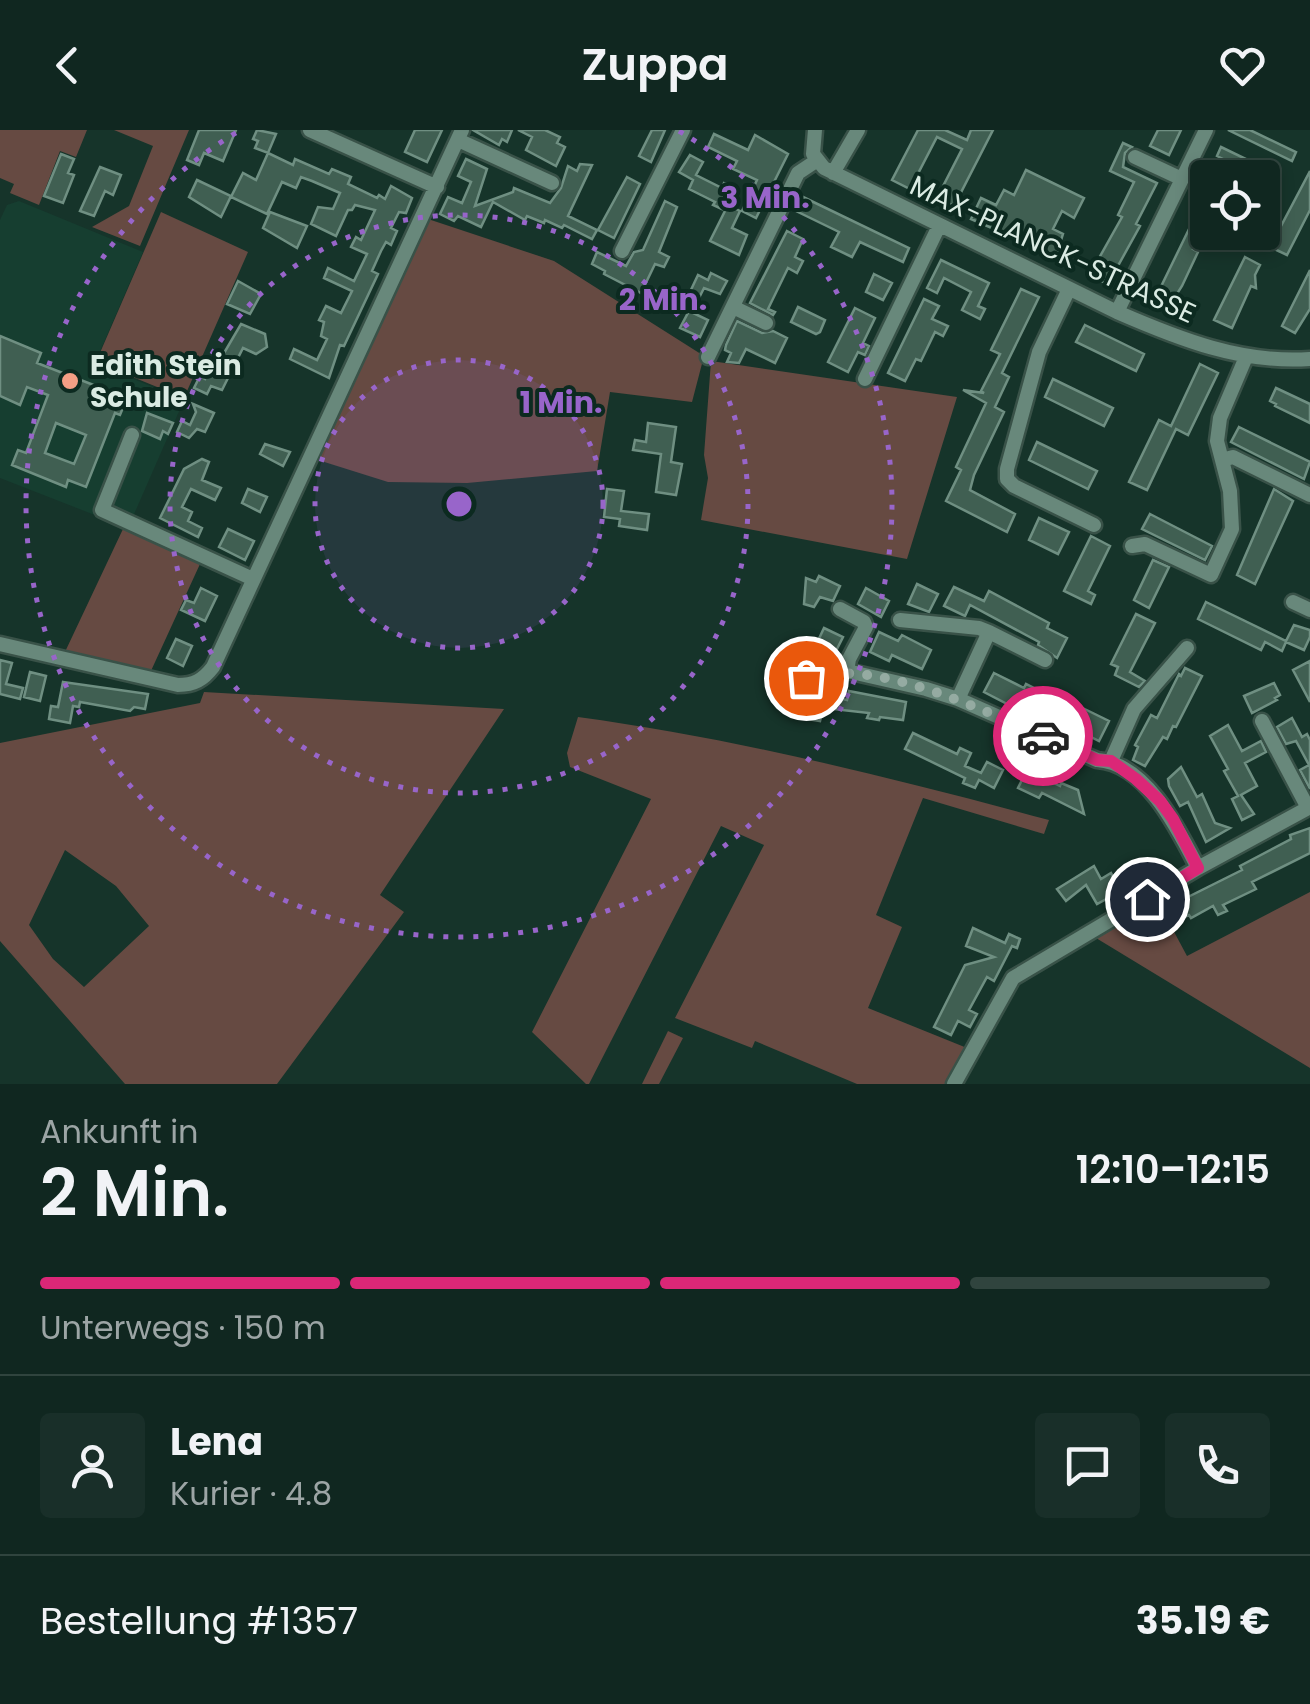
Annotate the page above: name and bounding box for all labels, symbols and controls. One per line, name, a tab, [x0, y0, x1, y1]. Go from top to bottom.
text: Zuppa	[581, 33, 729, 96]
icon: back	[40, 38, 95, 93]
icon: heart	[1215, 38, 1270, 93]
map controls	[1190, 160, 1280, 250]
button: locate	[1190, 160, 1280, 250]
street label: MAX-PLANCK-STRASSE	[904, 166, 1202, 333]
text: 3 Min.	[720, 176, 810, 219]
text: 2 Min.	[619, 278, 707, 321]
place label: Edith Stein Schule	[90, 346, 242, 417]
marker: Edith Stein Schule	[59, 370, 81, 392]
text: 1 Min.	[520, 381, 602, 424]
centre of rings	[441, 486, 477, 522]
pin	[764, 636, 849, 721]
icon: bag	[779, 651, 834, 706]
courier	[993, 686, 1093, 786]
icon: car	[1016, 709, 1071, 764]
pin	[1105, 857, 1190, 942]
icon: home	[1120, 872, 1175, 927]
text: Ankunft in	[40, 1109, 199, 1154]
text: 12:10–12:15	[1076, 1143, 1270, 1196]
text: 2 Min.	[40, 1148, 229, 1239]
text: Unterwegs · 150 m	[40, 1305, 326, 1350]
button: person	[40, 1413, 145, 1518]
button: chat	[1035, 1413, 1140, 1518]
button: phone	[1165, 1413, 1270, 1518]
text: Lena	[170, 1415, 263, 1468]
text: Kurier · 4.8	[170, 1471, 332, 1516]
text: Bestellung #1357	[40, 1594, 358, 1647]
text: 35.19 €	[1136, 1594, 1270, 1647]

